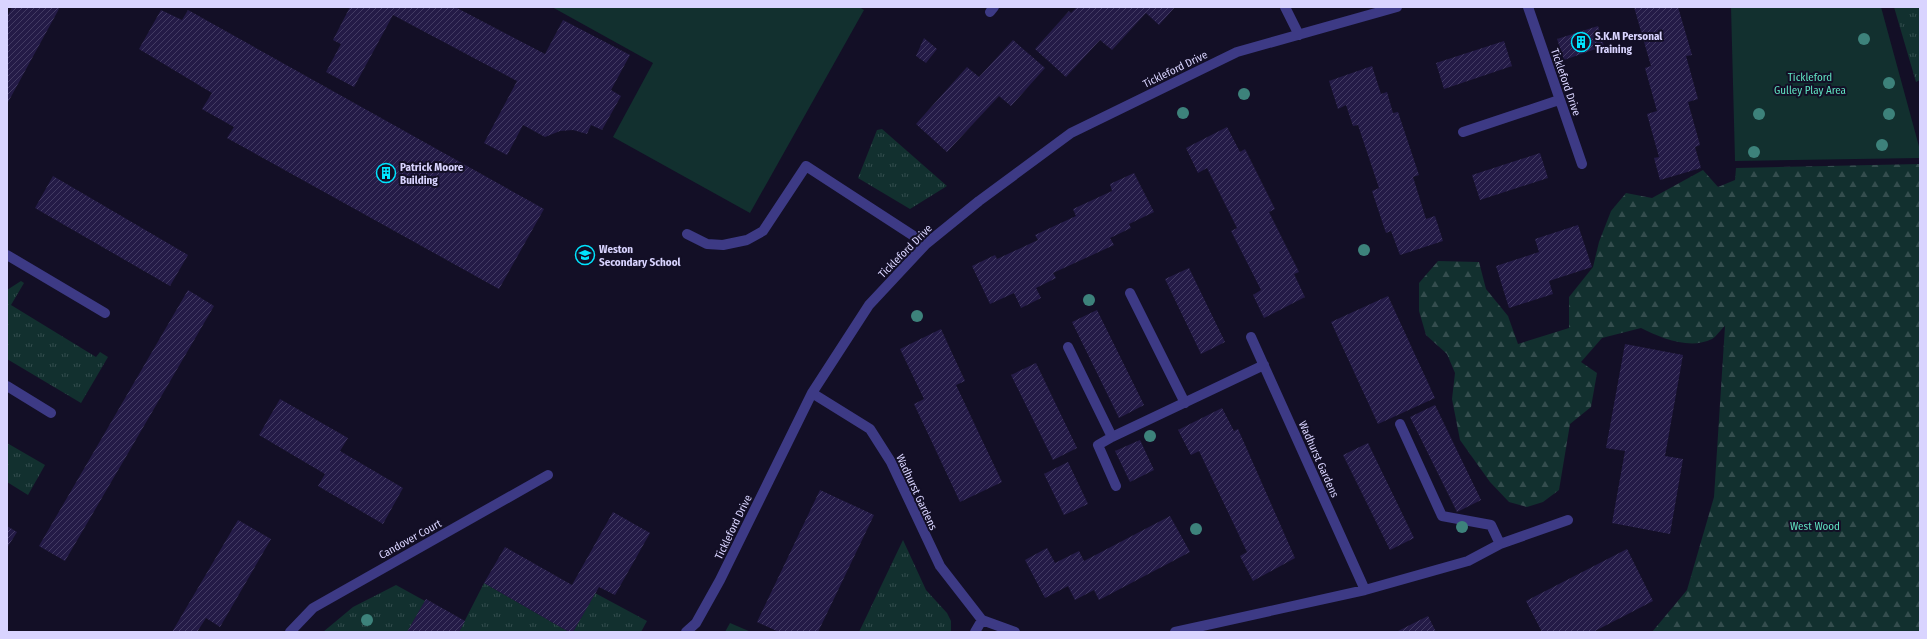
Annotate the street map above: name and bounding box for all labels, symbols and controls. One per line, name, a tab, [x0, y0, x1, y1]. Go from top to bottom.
place label: S.K.M Personal Training	[1595, 30, 1663, 56]
building icon: S.K.M Personal Training	[1570, 31, 1592, 53]
street label: Tickleford Drive	[1548, 47, 1583, 118]
street label: Tickleford Drive	[1141, 48, 1210, 91]
park label: Tickleford Gulley Play Area	[1774, 71, 1846, 97]
place label: Patrick Moore Building	[400, 161, 464, 187]
building icon: Patrick Moore Building	[375, 162, 397, 184]
street label: Tickleford Drive	[876, 222, 935, 281]
place label: Weston Secondary School	[599, 243, 682, 269]
school or university icon: Weston Secondary School	[574, 244, 596, 266]
street label: Wadhurst Gardens	[1296, 419, 1341, 500]
street label: Wadhurst Gardens	[893, 452, 940, 533]
street label: Tickleford Drive	[712, 493, 755, 562]
street label: Candover Court	[377, 517, 444, 562]
park label: West Wood	[1790, 520, 1840, 533]

